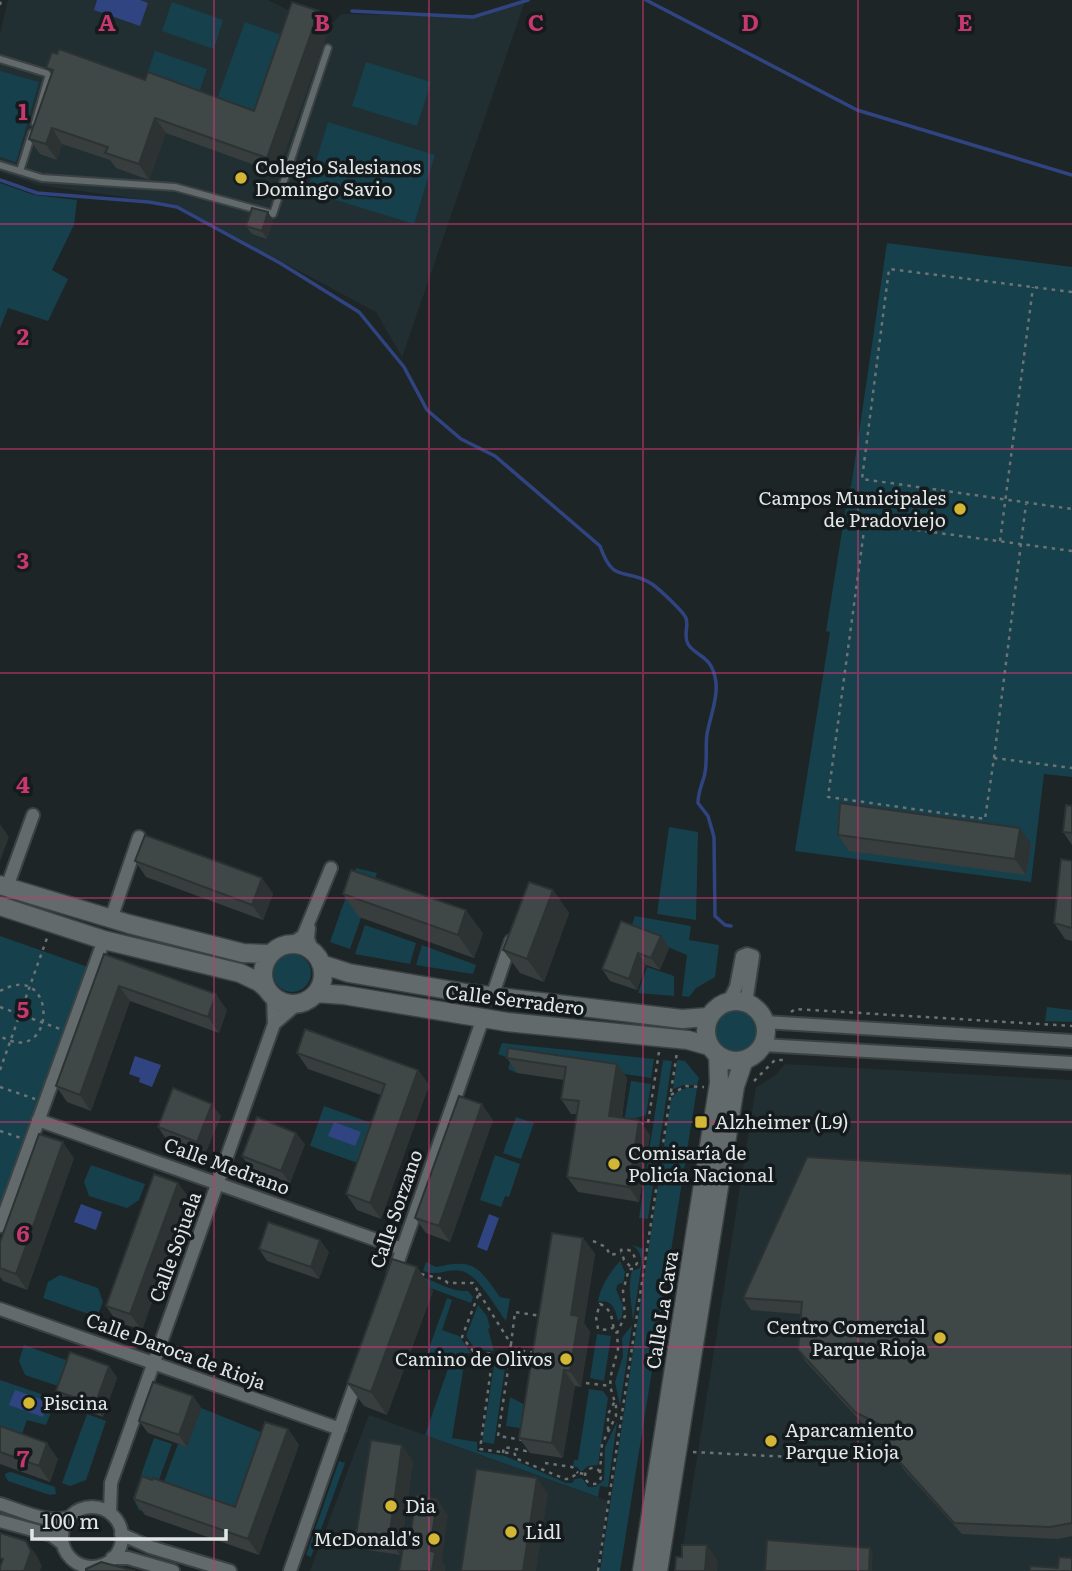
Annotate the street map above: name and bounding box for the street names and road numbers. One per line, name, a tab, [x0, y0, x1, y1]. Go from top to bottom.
street label: Calle Serradero	[444, 977, 586, 1021]
street label: Calle Medrano	[160, 1129, 294, 1201]
street label: Calle Sorzano	[362, 1146, 428, 1272]
street label: Calle Sojuela	[141, 1187, 207, 1306]
street label: Calle La Cava	[638, 1248, 684, 1371]
street label: Calle Daroca de Rioja	[82, 1304, 271, 1396]

